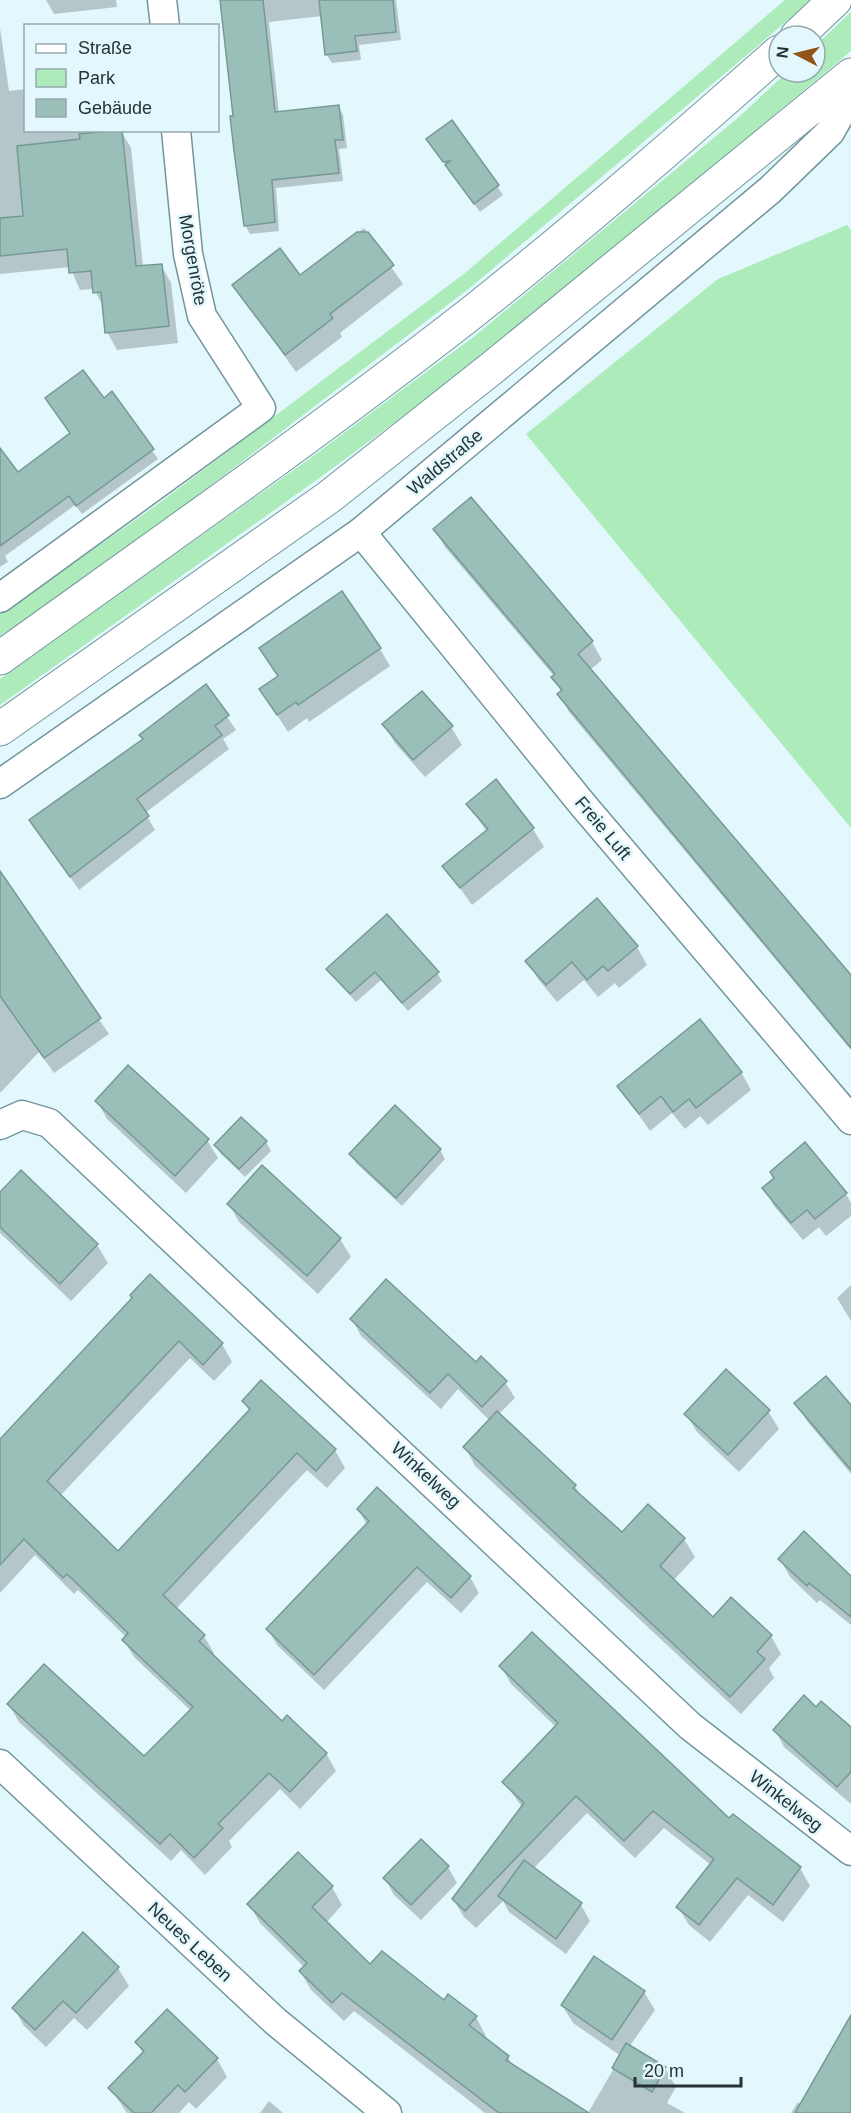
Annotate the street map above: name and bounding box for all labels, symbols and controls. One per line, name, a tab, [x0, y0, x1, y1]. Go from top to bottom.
legend	[24, 24, 219, 132]
north arrow	[767, 24, 827, 84]
text: Straße	[78, 38, 132, 58]
text: N	[773, 45, 792, 59]
text: Park	[78, 68, 116, 88]
text: Gebäude	[78, 98, 152, 118]
street label: Morgenröte	[175, 213, 211, 307]
street label: Waldstraße	[404, 425, 486, 499]
street label: Freie Luft	[571, 792, 635, 864]
street label: Winkelweg	[387, 1438, 465, 1512]
street label: Winkelweg	[746, 1766, 826, 1836]
street label: Neues Leben	[144, 1898, 236, 1986]
scale bar	[635, 2050, 742, 2088]
text: 20 m	[644, 2061, 684, 2081]

